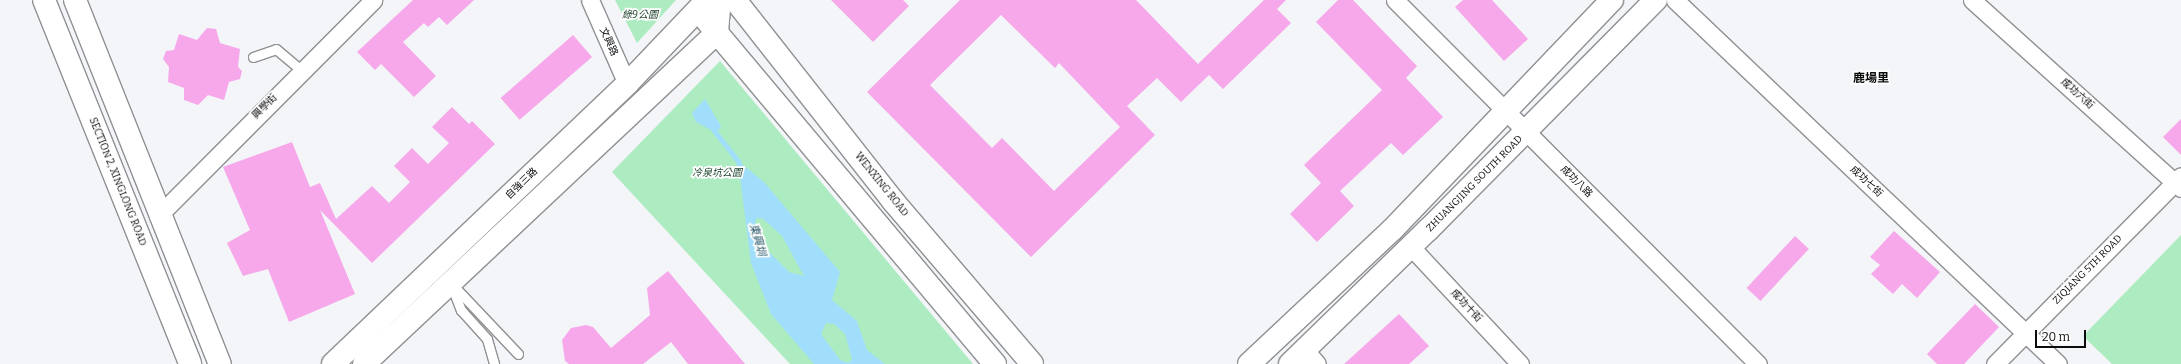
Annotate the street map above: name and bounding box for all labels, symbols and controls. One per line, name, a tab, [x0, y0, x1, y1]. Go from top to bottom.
park label: 綠9公園	[622, 10, 658, 22]
street label: 文興路	[596, 26, 620, 58]
district label: 鹿場里	[1853, 72, 1889, 86]
street label: 成功六街	[2058, 76, 2096, 112]
street label: 興學街	[250, 92, 280, 122]
street label: SECTION 2, XINGLONG ROAD	[86, 116, 148, 248]
street label: ZHUANGJING SOUTH ROAD	[1424, 133, 1526, 235]
street label: WENXING ROAD	[852, 151, 910, 219]
street label: 成功八路	[1558, 164, 1594, 200]
street label: 成功七街	[1847, 164, 1885, 200]
street label: 自強三路	[503, 166, 541, 202]
park label: 冷泉坑公園	[692, 168, 742, 180]
water label: 東興圳	[746, 222, 768, 258]
street label: ZIQIANG 5TH ROAD	[2051, 233, 2125, 307]
street label: 成功十街	[1448, 287, 1484, 325]
scale bar	[2037, 322, 2088, 348]
text: 20 m	[2042, 330, 2070, 344]

